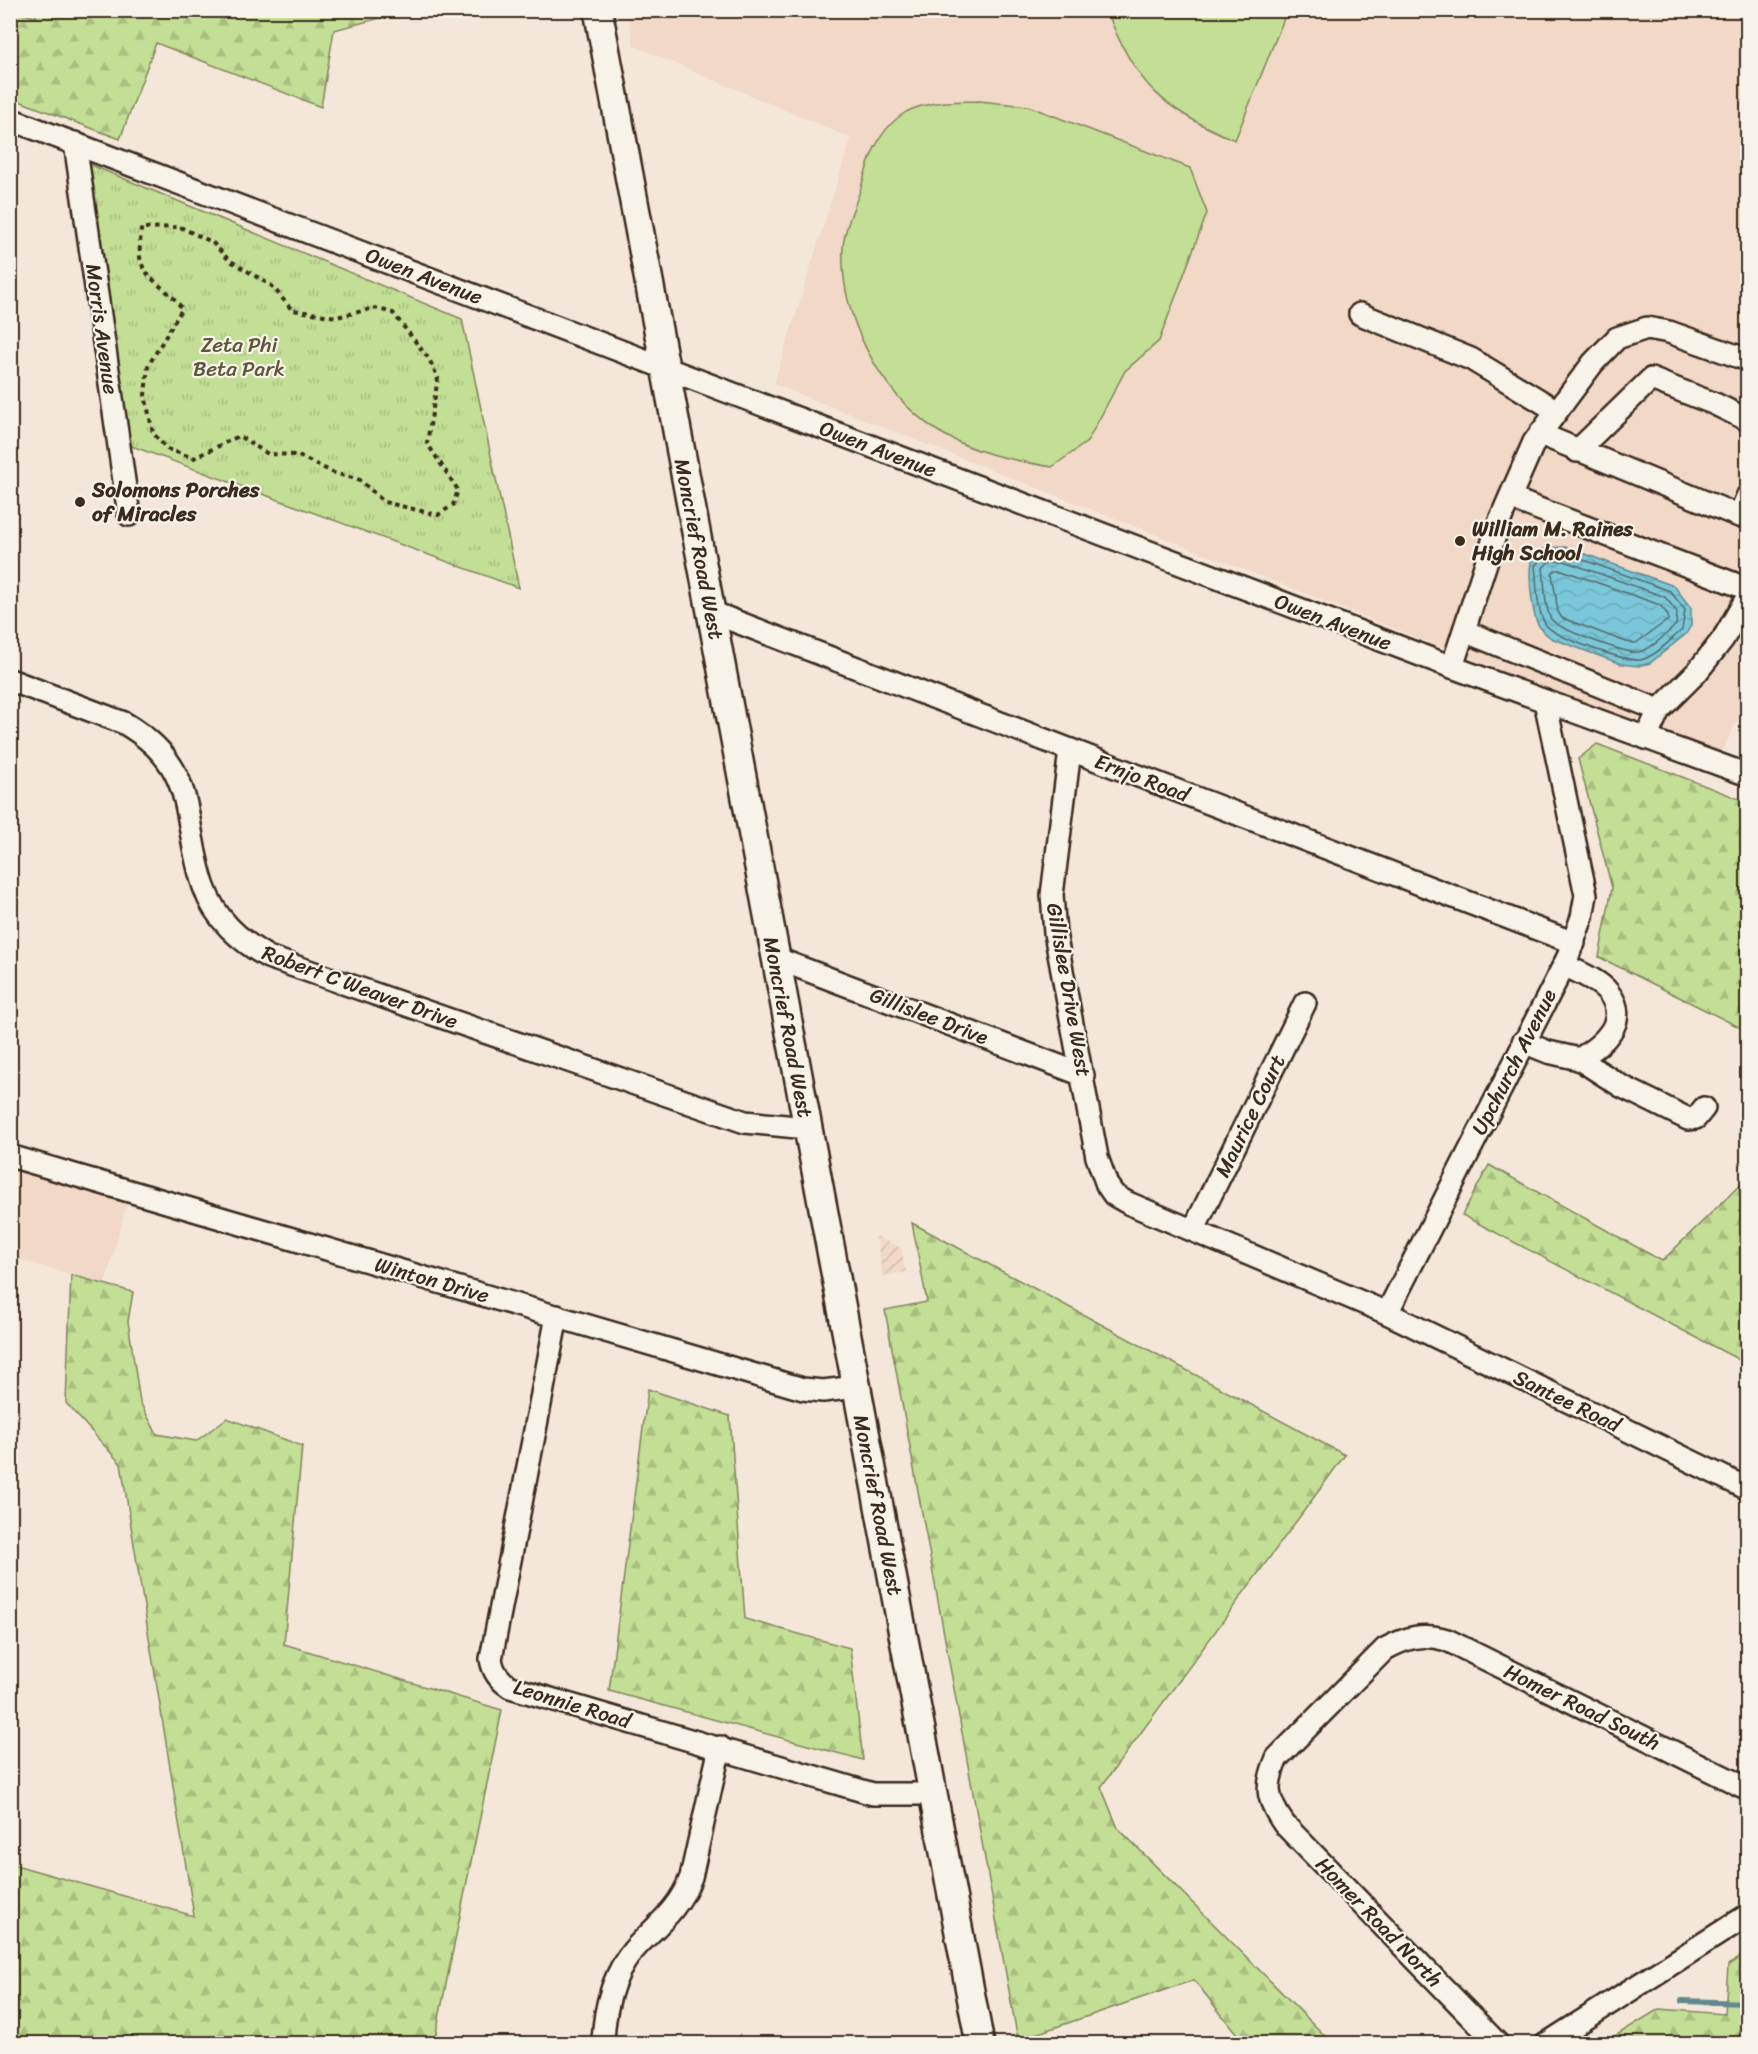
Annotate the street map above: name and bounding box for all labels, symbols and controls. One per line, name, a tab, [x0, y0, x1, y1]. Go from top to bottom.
street label: Owen Avenue	[360, 236, 489, 316]
street label: Morris Avenue	[74, 261, 130, 397]
park label: Zeta Phi Beta Park	[193, 326, 285, 388]
street label: Owen Avenue	[814, 409, 943, 489]
street label: Moncrief Road West	[663, 455, 735, 643]
place label: Solomons Porches of Miracles	[91, 471, 260, 533]
marker: Solomons Porches of Miracles	[73, 495, 87, 509]
place label: William M. Raines High School	[1471, 510, 1633, 572]
marker: William M. Raines High School	[1453, 534, 1467, 548]
street label: Owen Avenue	[1269, 582, 1398, 662]
street label: Ernjo Road	[1089, 743, 1197, 814]
street label: Gillislee Drive West	[1035, 900, 1103, 1080]
street label: Moncrief Road West	[752, 933, 824, 1121]
street label: Robert C Weaver Drive	[257, 934, 464, 1040]
street label: Gillislee Drive	[864, 976, 994, 1056]
street label: Upchurch Avenue	[1461, 982, 1567, 1142]
street label: Maurice Court	[1204, 1048, 1296, 1184]
street label: Winton Drive	[370, 1246, 494, 1315]
street label: Santee Road	[1507, 1359, 1629, 1444]
street label: Moncrief Road West	[842, 1411, 914, 1599]
street label: Homer Road South	[1497, 1653, 1667, 1761]
street label: Leonnie Road	[509, 1668, 637, 1740]
street label: Homer Road North	[1306, 1847, 1452, 1997]

